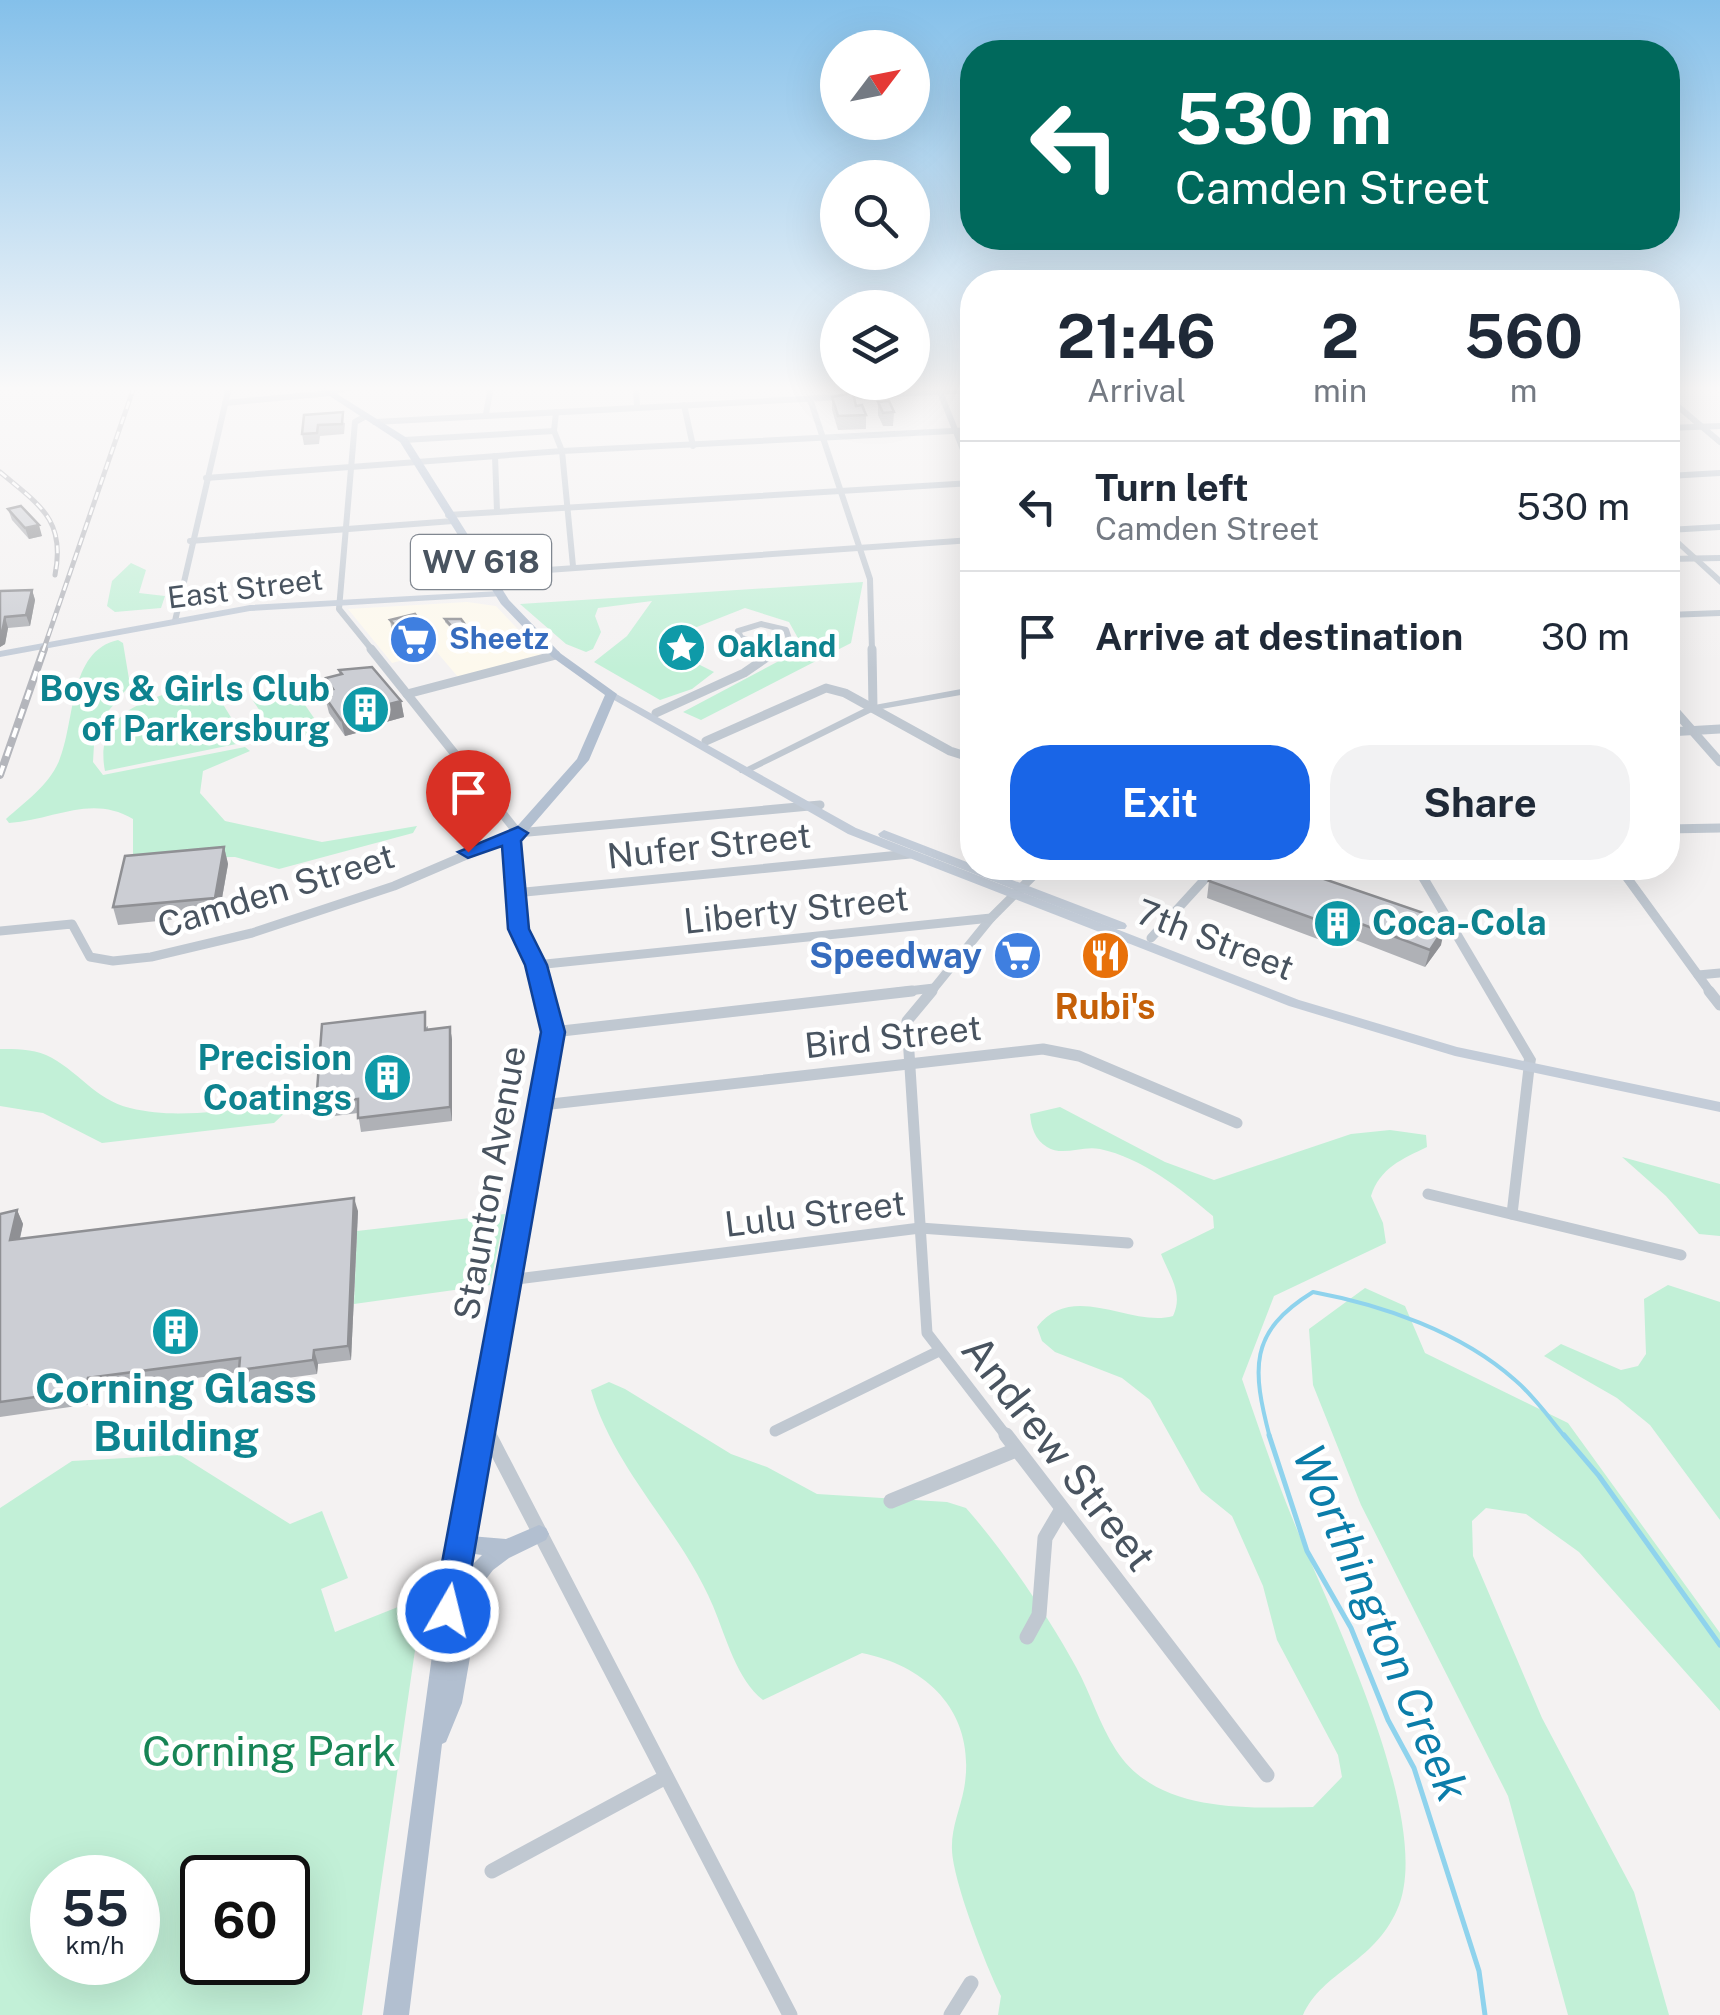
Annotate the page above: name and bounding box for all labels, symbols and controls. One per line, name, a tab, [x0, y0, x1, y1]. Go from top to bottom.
north arrow	[820, 30, 930, 140]
map controls	[820, 30, 930, 400]
text: 530 m	[1175, 77, 1392, 160]
icon: left	[1010, 80, 1140, 210]
button: search	[820, 160, 930, 270]
text: Camden Street	[1175, 161, 1490, 214]
button: layers	[820, 290, 930, 400]
text: 21:46	[1057, 301, 1216, 372]
text: 2	[1321, 301, 1359, 372]
text: 560	[1464, 301, 1583, 372]
text: Arrival	[1087, 372, 1186, 409]
text: min	[1313, 372, 1367, 409]
text: m	[1510, 372, 1537, 409]
text: Turn left	[1095, 465, 1249, 510]
icon: left	[1010, 479, 1065, 534]
text: 530 m	[1517, 484, 1630, 529]
text: Camden Street	[1095, 510, 1319, 547]
road number: WV 618	[411, 535, 551, 589]
street label: East Street	[165, 561, 325, 615]
icon: arrive	[1010, 609, 1065, 664]
supermarket icon: Sheetz	[388, 613, 440, 665]
text: Arrive at destination	[1095, 614, 1463, 659]
text: 30 m	[1541, 614, 1630, 659]
place label: Sheetz	[449, 620, 549, 656]
place icon: Oakland	[656, 621, 708, 673]
place label: Oakland	[717, 628, 836, 664]
place label: Boys & Girls Club of Parkersburg	[39, 668, 330, 749]
building icon: Boys & Girls Club of Parkersburg	[339, 683, 391, 735]
button: Exit	[1010, 745, 1310, 860]
button: Share	[1330, 745, 1630, 860]
pin	[426, 750, 511, 853]
icon: arrive	[441, 765, 496, 820]
street label: Nufer Street	[605, 814, 813, 877]
street label: Camden Street	[153, 835, 399, 946]
street label: Liberty Street	[681, 877, 910, 942]
street label: 7th Street	[1131, 891, 1300, 988]
building icon: Coca-Cola	[1311, 897, 1363, 949]
place label: Coca-Cola	[1372, 902, 1546, 943]
restaurant icon: Rubi's	[1079, 929, 1131, 981]
supermarket icon: Speedway	[991, 930, 1043, 982]
place label: Speedway	[809, 935, 982, 976]
place label: Rubi's	[1055, 986, 1155, 1027]
street label: Bird Street	[803, 1007, 983, 1066]
place label: Precision Coatings	[198, 1037, 352, 1118]
street label: Staunton Avenue	[445, 1043, 534, 1323]
building icon: Precision Coatings	[361, 1052, 413, 1104]
street label: Lulu Street	[722, 1182, 908, 1245]
building icon: Corning Glass Building	[150, 1306, 202, 1358]
street label: Andrew Street	[953, 1326, 1166, 1580]
place label: Corning Glass Building	[35, 1363, 317, 1460]
water label: Worthington Creek	[1282, 1437, 1481, 1810]
position arrow	[396, 1559, 500, 1663]
park label: Corning Park	[142, 1726, 396, 1775]
speed limit sign: 60	[180, 1855, 310, 1985]
text: 55	[61, 1878, 129, 1937]
text: km/h	[66, 1930, 124, 1960]

